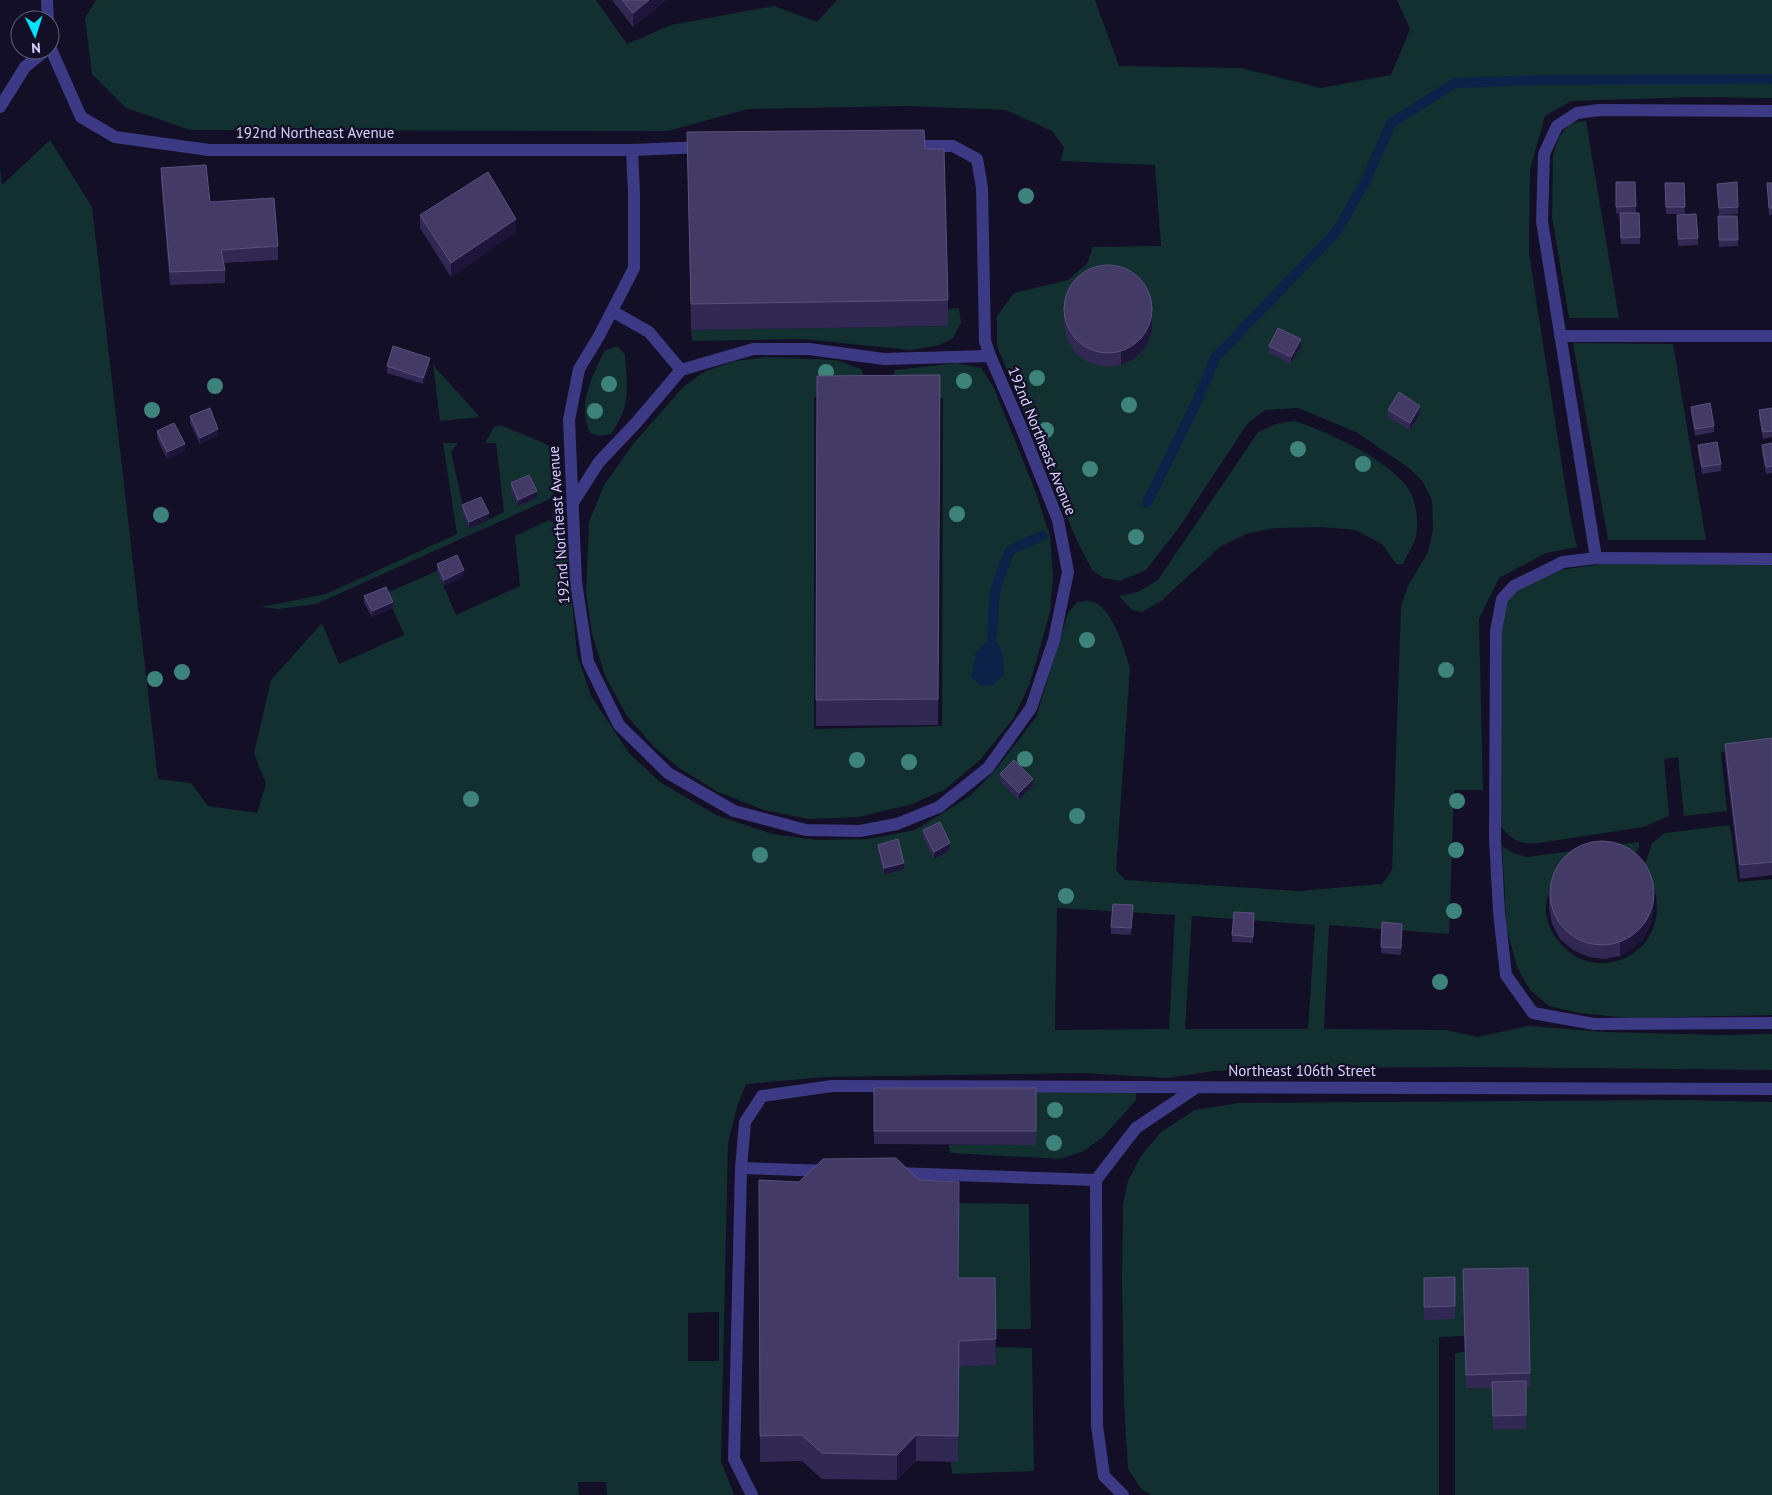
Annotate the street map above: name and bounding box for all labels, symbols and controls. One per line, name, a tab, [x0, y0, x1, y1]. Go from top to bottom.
north arrow	[10, 10, 60, 60]
text: N	[31, 39, 41, 57]
street label: 192nd Northeast Avenue	[236, 123, 394, 142]
street label: 192nd Northeast Avenue	[1004, 364, 1081, 518]
street label: 192nd Northeast Avenue	[543, 445, 574, 605]
street label: Northeast 106th Street	[1228, 1061, 1376, 1080]

